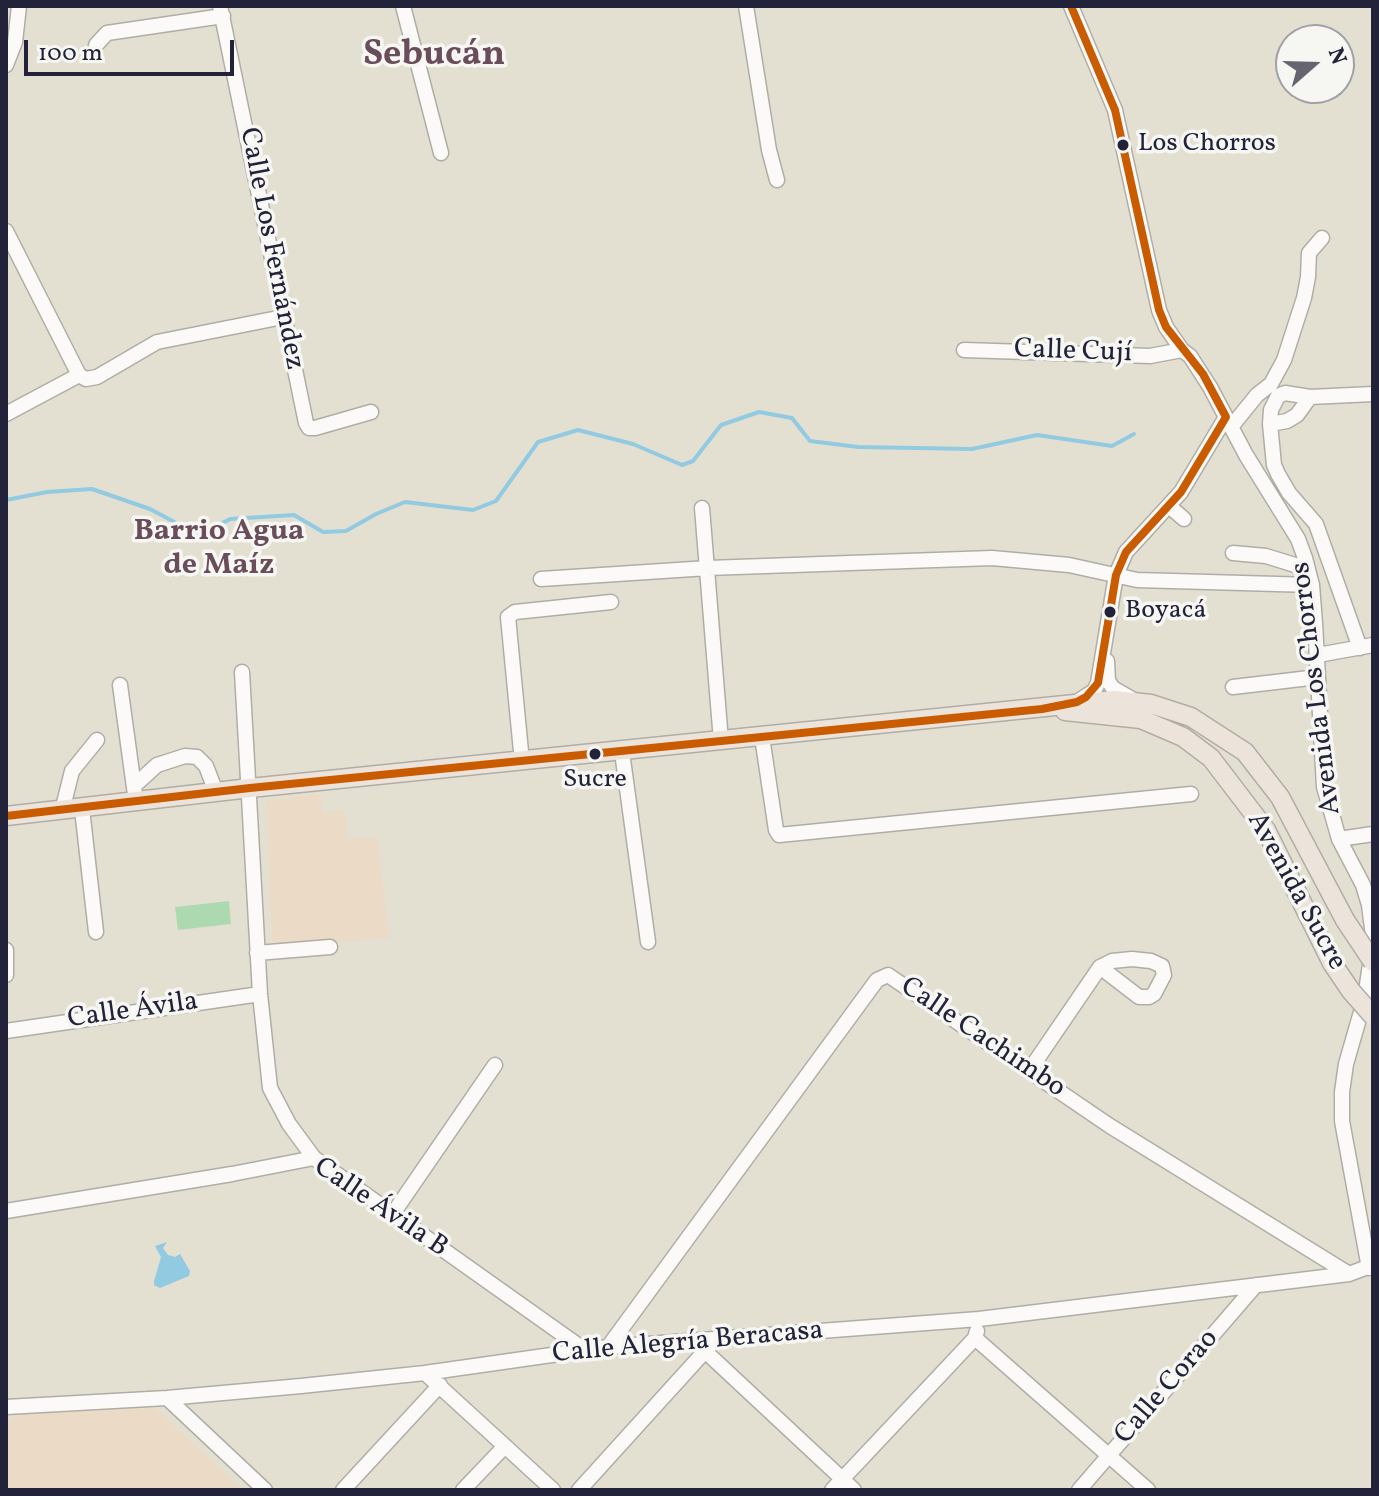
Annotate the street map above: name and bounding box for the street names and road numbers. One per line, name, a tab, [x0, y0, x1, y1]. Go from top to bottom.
street label: Calle Los Fernández	[230, 125, 310, 373]
street label: Calle Cují	[1013, 334, 1133, 372]
street label: Avenida Los Chorros	[1286, 560, 1350, 816]
street label: Avenida Sucre	[1238, 807, 1352, 977]
street label: Calle Cachimbo	[893, 971, 1071, 1107]
street label: Calle Ávila	[66, 986, 200, 1038]
street label: Calle Ávila B	[307, 1152, 453, 1266]
street label: Calle Alegría Beracasa	[551, 1315, 825, 1373]
street label: Calle Corao	[1109, 1324, 1227, 1452]

